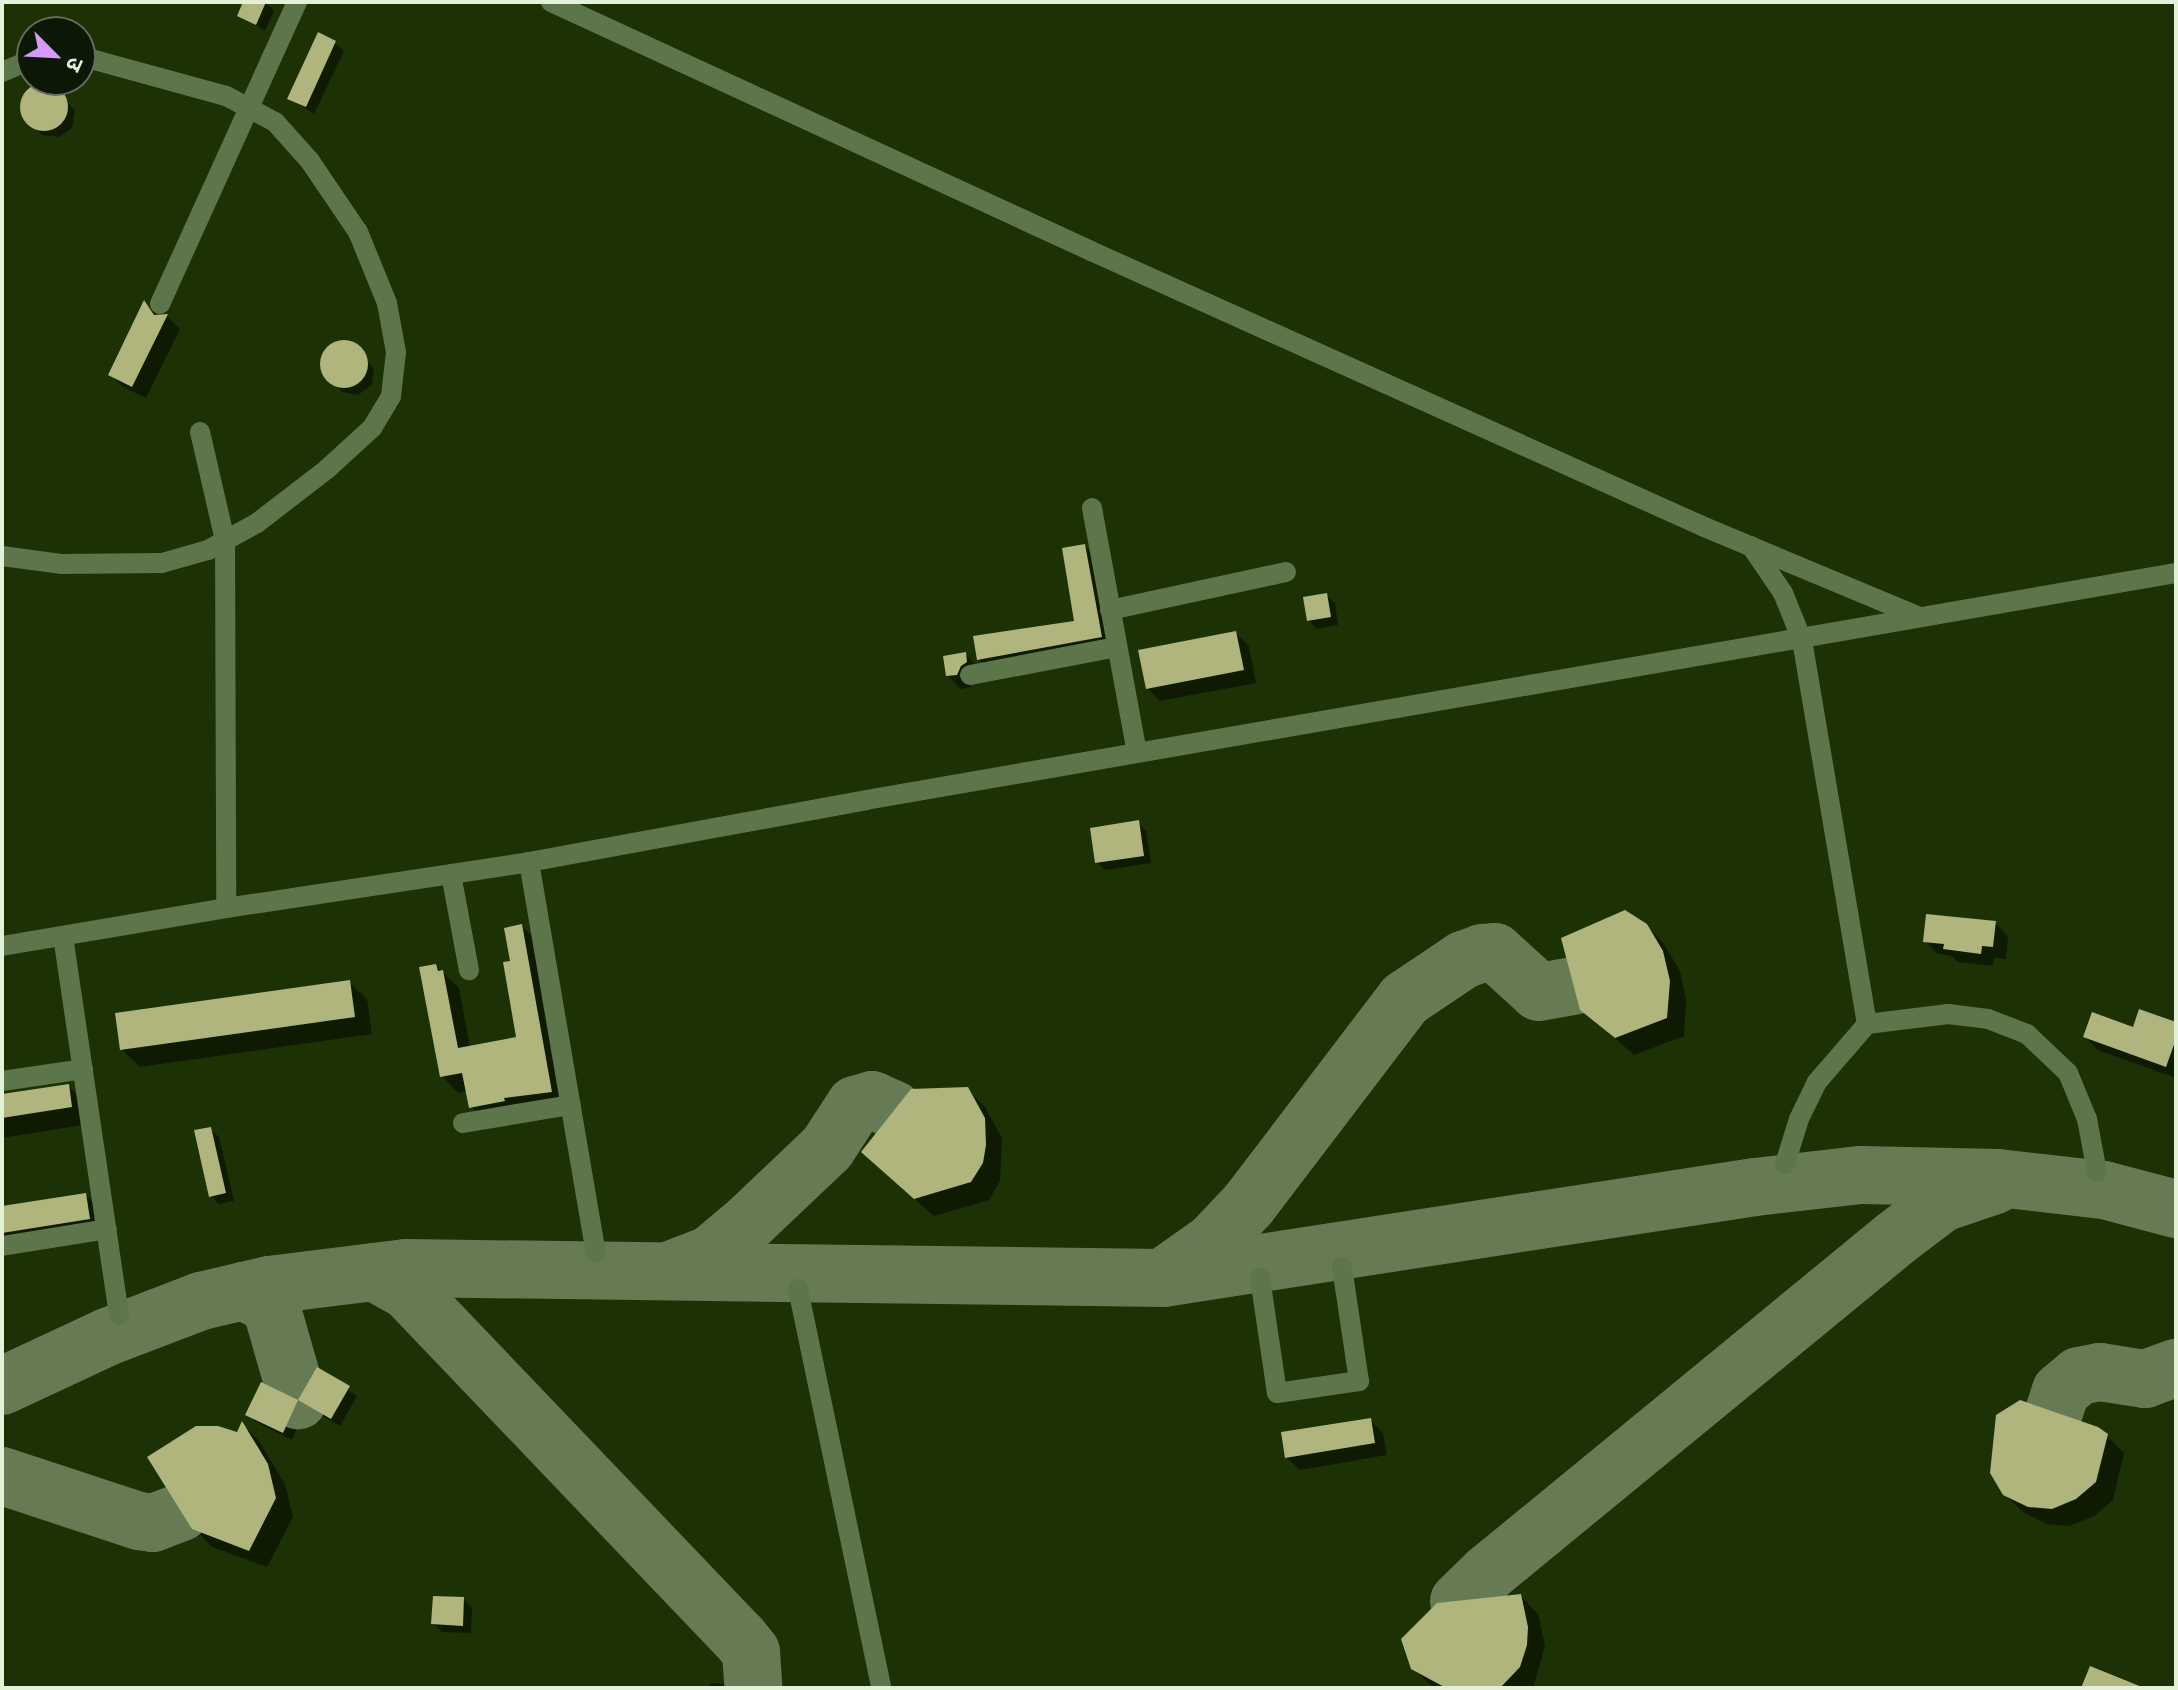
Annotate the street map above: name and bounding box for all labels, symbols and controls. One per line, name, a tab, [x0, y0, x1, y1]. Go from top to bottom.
north arrow	[16, 16, 96, 96]
text: उ	[62, 54, 91, 76]

